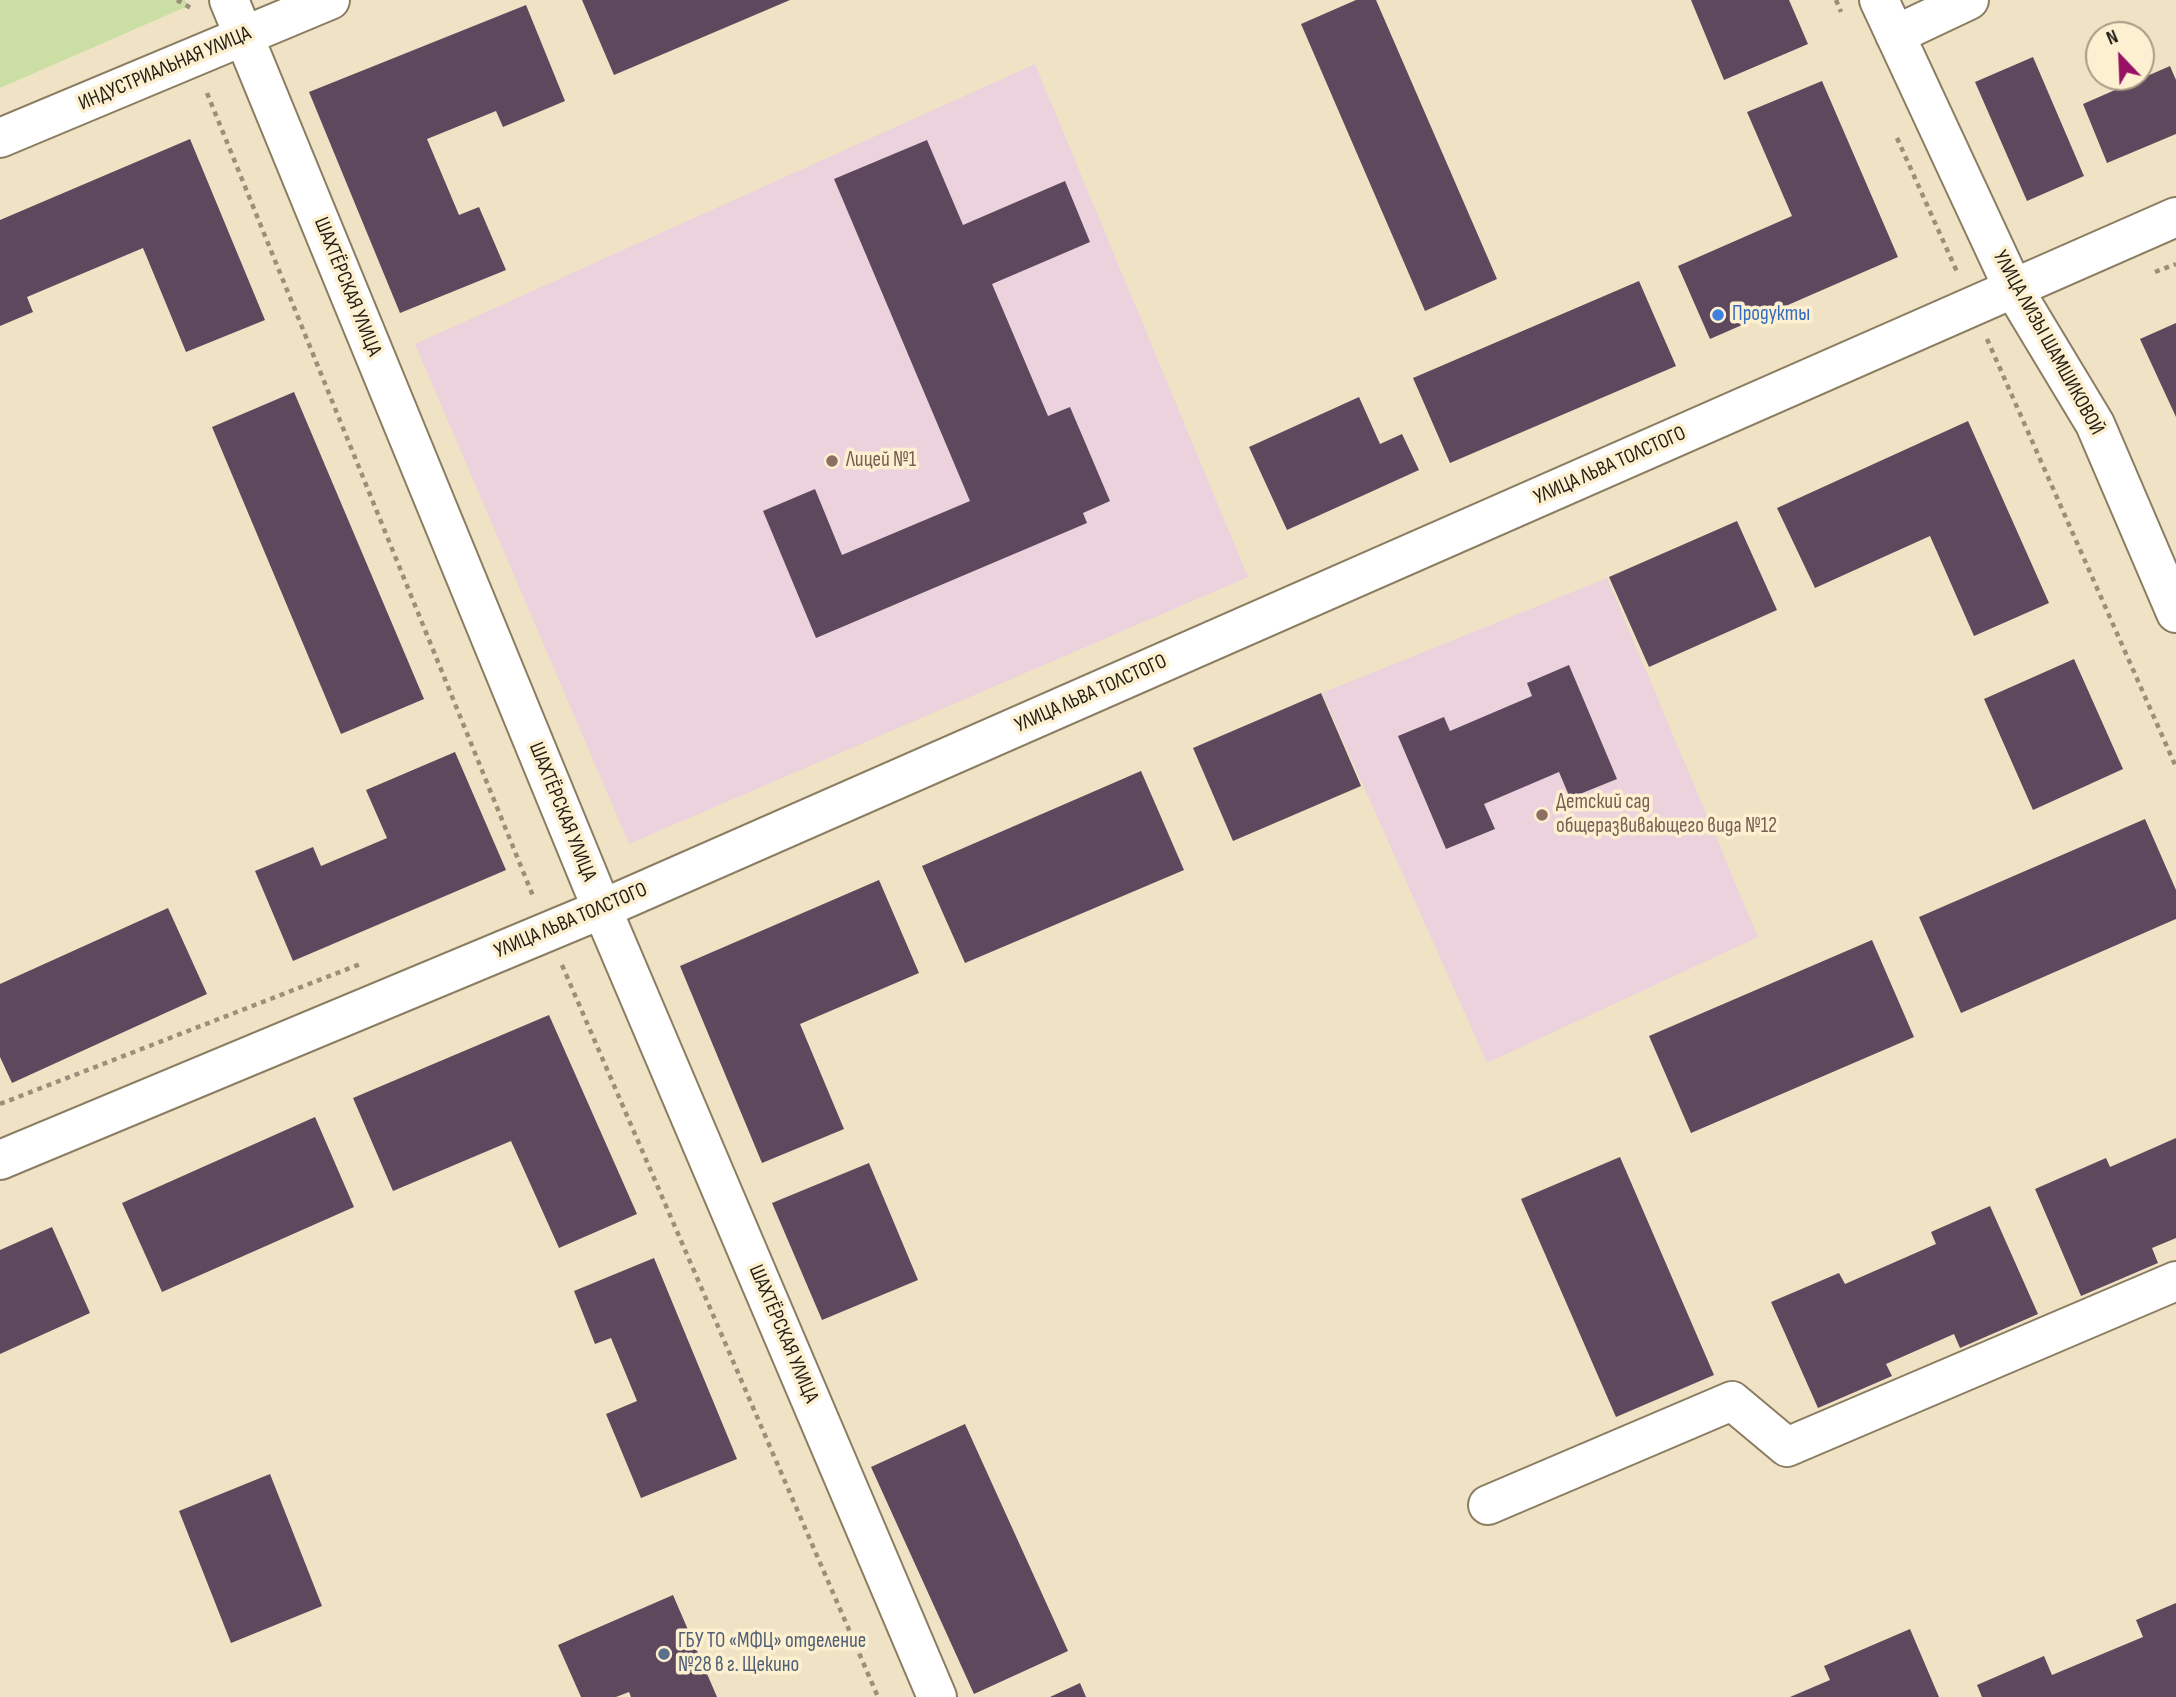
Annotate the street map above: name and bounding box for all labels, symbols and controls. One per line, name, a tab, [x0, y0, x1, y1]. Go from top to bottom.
street label: ИНДУСТРИАЛЬНАЯ УЛИЦА	[75, 21, 255, 117]
north arrow	[2085, 21, 2155, 91]
text: N	[2103, 25, 2122, 51]
street label: ШАХТЁРСКАЯ УЛИЦА	[308, 214, 386, 360]
street label: УЛИЦА ЛИЗЫ ШАМШИКОВОЙ	[1987, 246, 2109, 440]
place label: Продукты	[1732, 302, 1810, 328]
marker: Продукты	[1710, 307, 1726, 323]
street label: УЛИЦА ЛЬВА ТОЛСТОГО	[1530, 421, 1690, 511]
place label: Лицей №1	[846, 448, 916, 474]
marker: Лицей №1	[824, 453, 840, 469]
street label: УЛИЦА ЛЬВА ТОЛСТОГО	[1011, 649, 1171, 739]
street label: ШАХТЁРСКАЯ УЛИЦА	[523, 739, 601, 885]
place label: Детский сад общеразвивающего вида №12	[1556, 790, 1777, 840]
marker: Детский сад общеразвивающего вида №12	[1534, 807, 1550, 823]
street label: УЛИЦА ЛЬВА ТОЛСТОГО	[491, 877, 651, 965]
street label: ШАХТЁРСКАЯ УЛИЦА	[743, 1261, 823, 1407]
place label: ГБУ ТО «МФЦ» отделение №28 в г. Щекино	[678, 1629, 866, 1679]
marker: ГБУ ТО «МФЦ» отделение №28 в г. Щекино	[656, 1646, 672, 1662]

